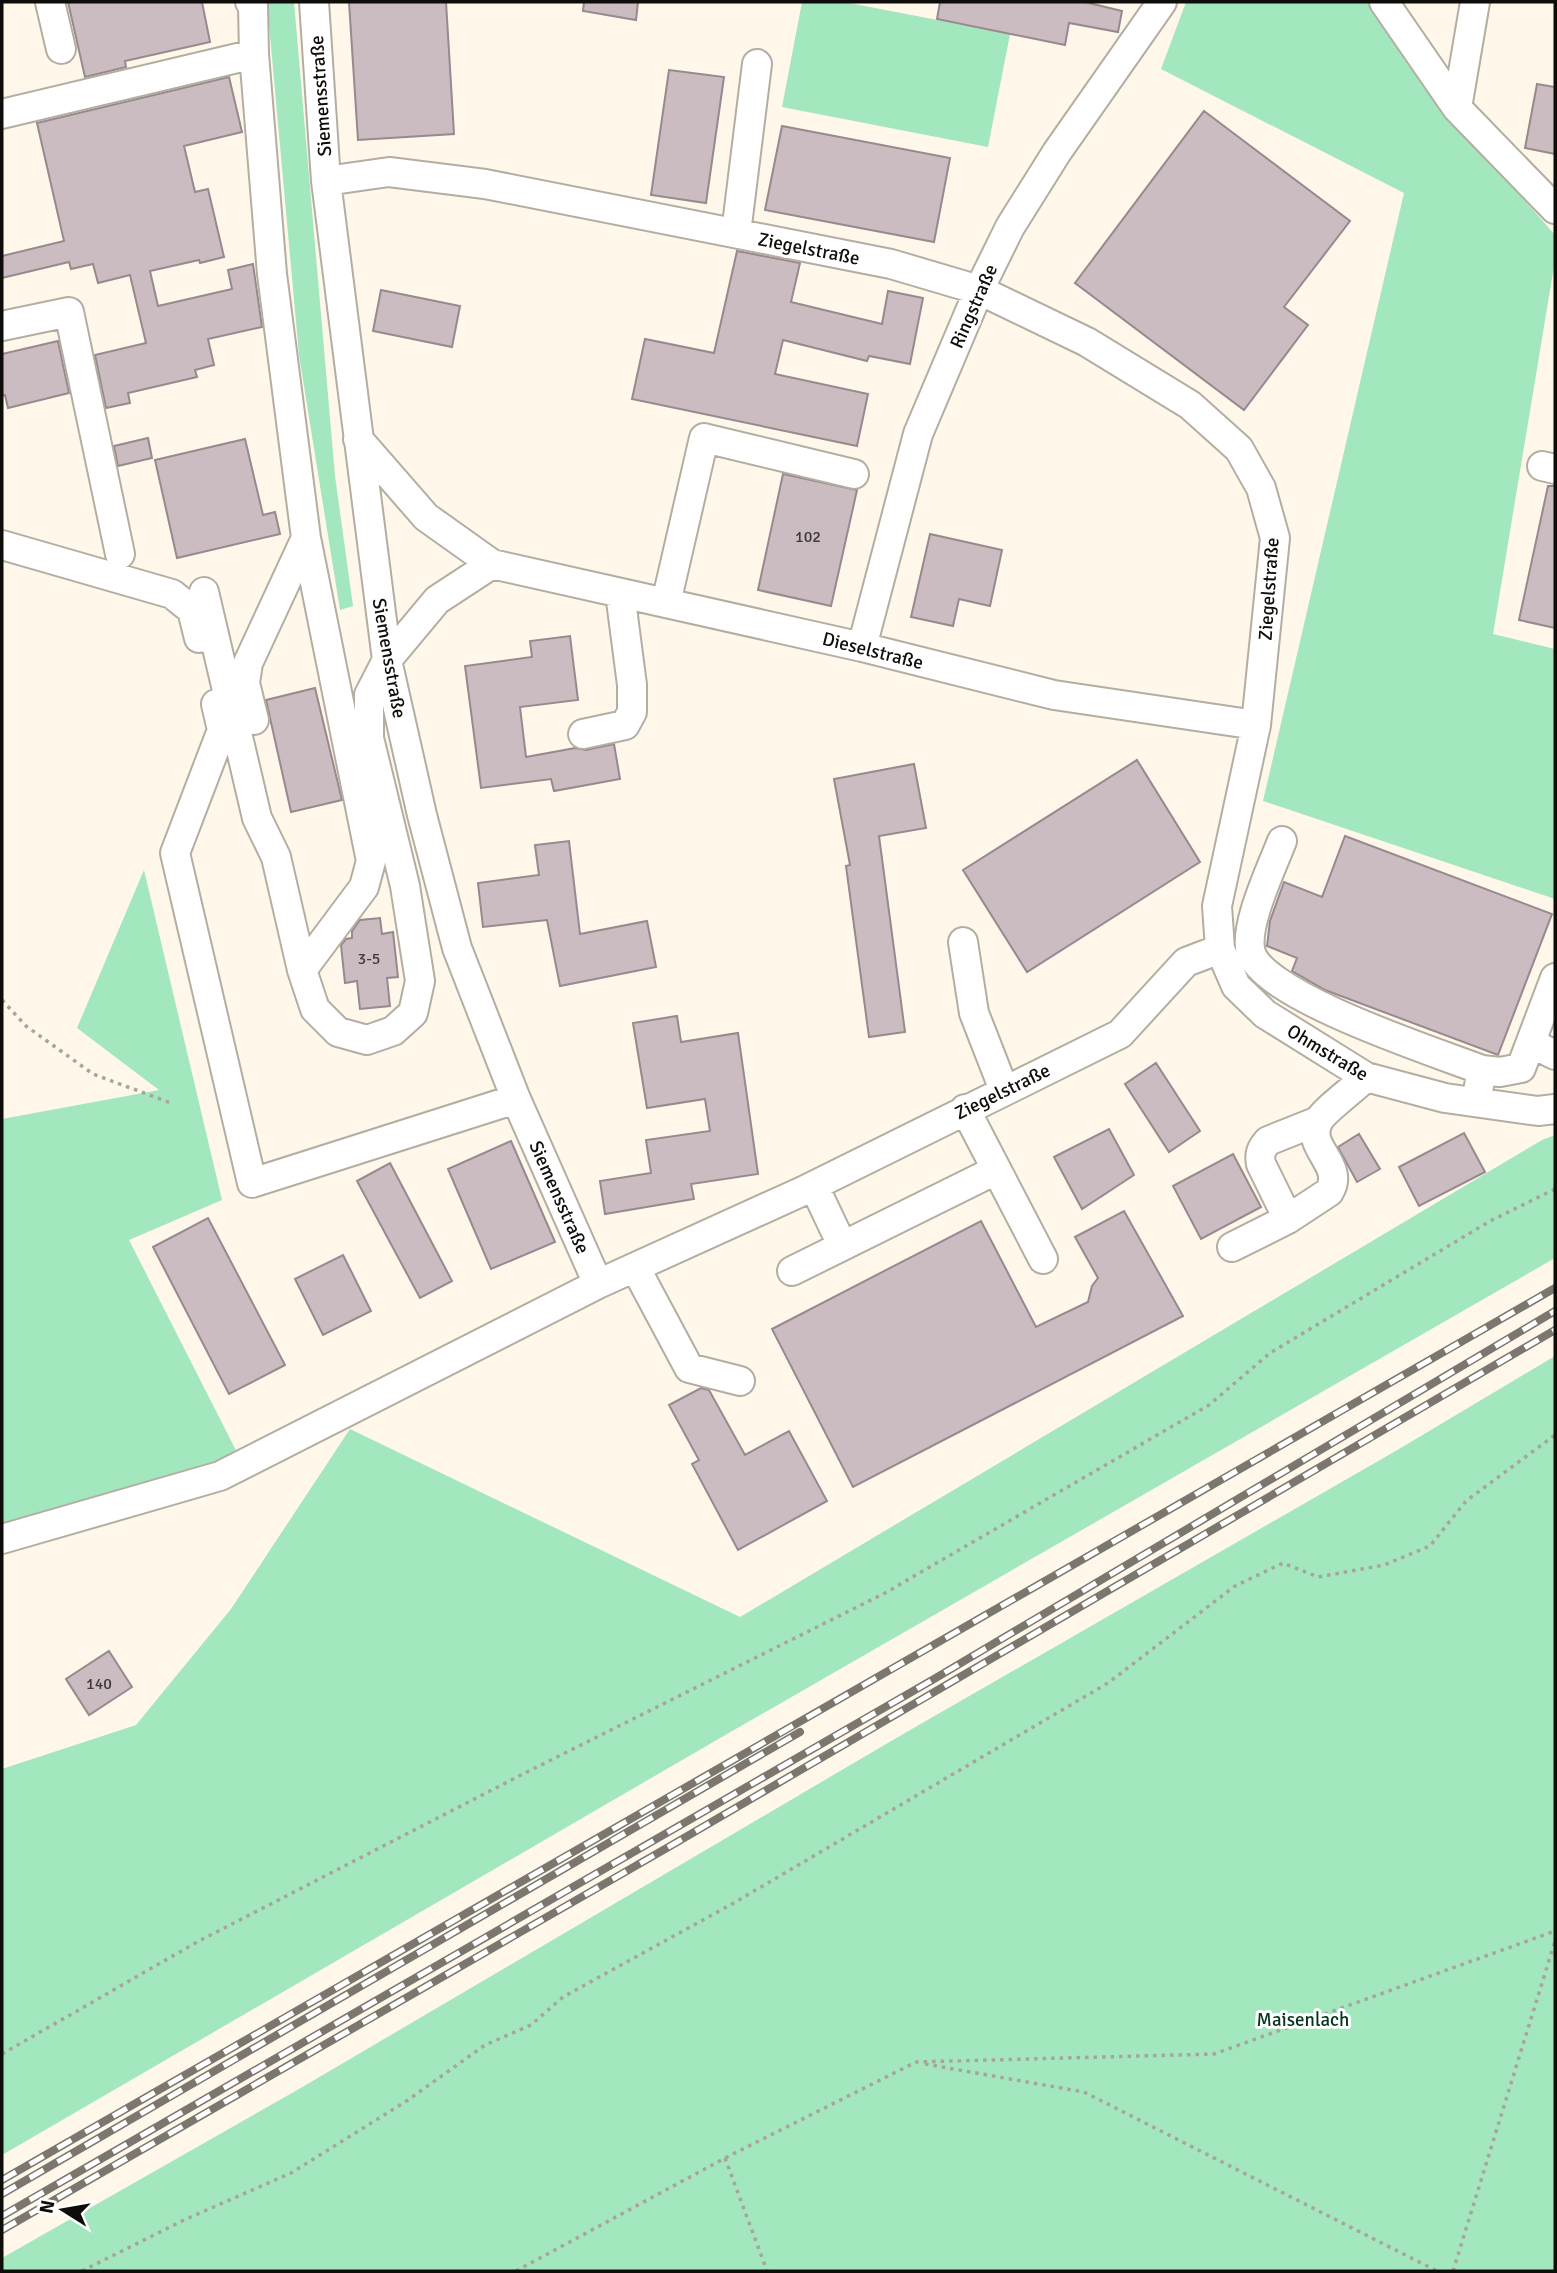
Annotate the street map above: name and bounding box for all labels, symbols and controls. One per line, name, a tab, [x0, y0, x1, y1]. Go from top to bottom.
street label: Siemensstraße	[305, 35, 337, 157]
street label: Ziegelstraße	[756, 227, 862, 271]
street label: Ringstraße	[945, 260, 1003, 352]
house number: 102	[795, 527, 821, 547]
street label: Ziegelstraße	[1253, 537, 1285, 641]
street label: Siemensstraße	[367, 596, 411, 720]
street label: Dieselstraße	[820, 627, 926, 675]
house number: 3-5	[358, 949, 380, 969]
street label: Ohmstraße	[1282, 1019, 1373, 1087]
street label: Ziegelstraße	[951, 1058, 1054, 1125]
street label: Siemensstraße	[523, 1137, 595, 1258]
house number: 140	[86, 1674, 112, 1694]
park label: Maisenlach	[1257, 2008, 1349, 2032]
north arrow	[28, 2175, 98, 2245]
text: N	[34, 2198, 60, 2216]

